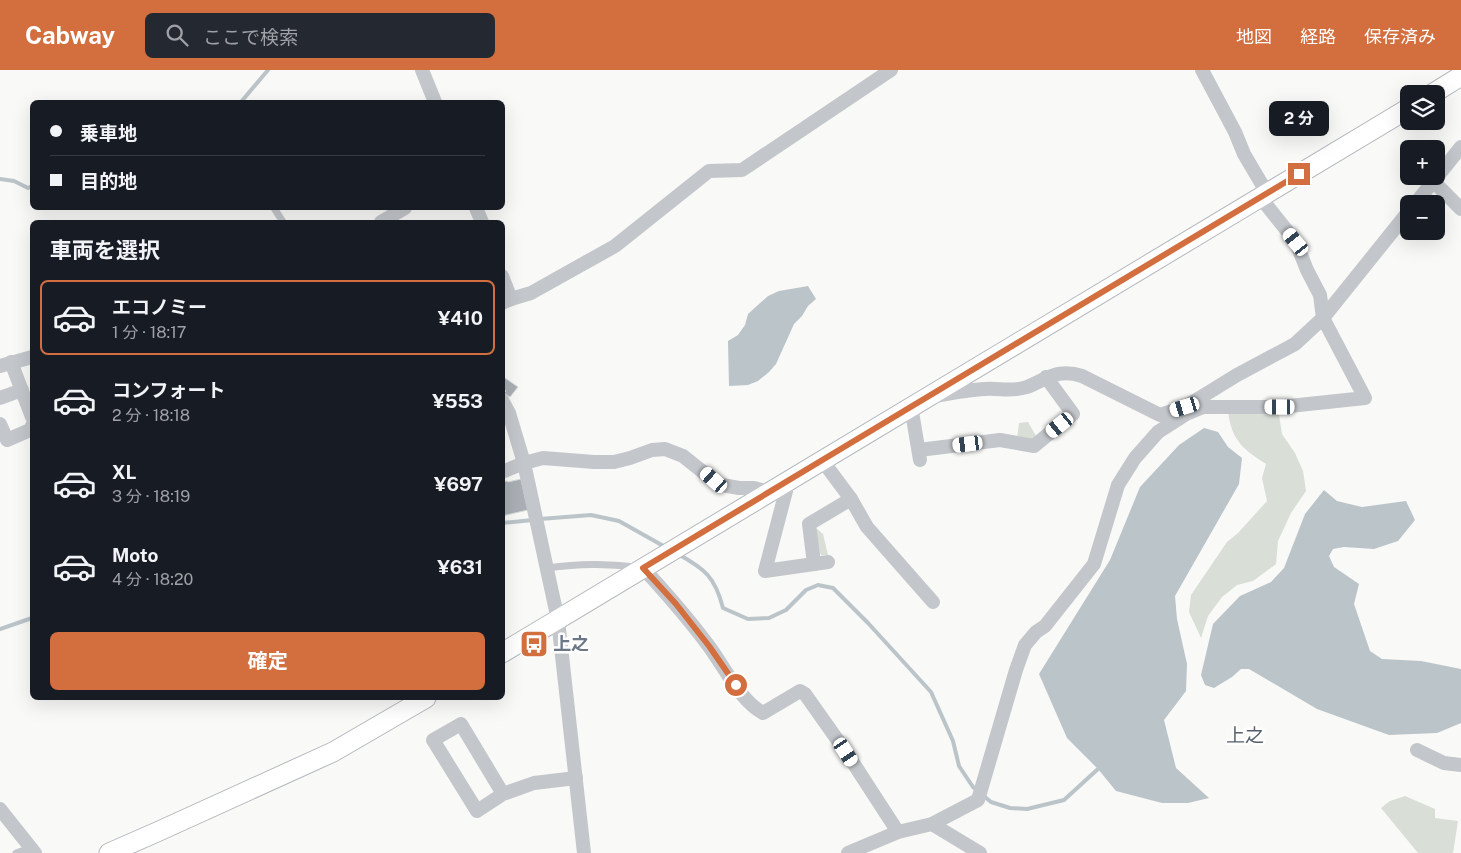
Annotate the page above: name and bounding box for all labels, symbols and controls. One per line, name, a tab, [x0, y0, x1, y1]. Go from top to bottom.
search box	[145, 13, 495, 58]
text: Cabway	[25, 21, 115, 49]
icon: search	[163, 21, 191, 49]
text: ここで検索	[203, 26, 298, 48]
text: 地図	[1236, 26, 1272, 47]
text: 経路	[1300, 26, 1336, 47]
text: 保存済み	[1364, 26, 1436, 47]
map controls	[1400, 85, 1445, 240]
button: layers	[1400, 85, 1445, 130]
callout: 2 分	[1269, 102, 1329, 136]
text: 2 分	[1284, 109, 1314, 128]
text: 乗車地	[80, 122, 137, 144]
button: +	[1400, 140, 1445, 185]
route end	[1288, 163, 1310, 185]
text: 目的地	[80, 170, 137, 192]
button: −	[1400, 195, 1445, 240]
car	[1280, 226, 1311, 258]
text: 車両を選択	[50, 237, 160, 263]
icon: car	[52, 295, 97, 340]
text: エコノミー	[112, 296, 207, 318]
text: ¥410	[438, 307, 483, 329]
text: 1 分 · 18:17	[112, 323, 186, 342]
icon: car	[52, 378, 97, 423]
text: コンフォート	[112, 379, 225, 401]
text: ¥553	[432, 390, 483, 412]
car	[1168, 395, 1201, 419]
car	[1265, 400, 1295, 415]
text: 2 分 · 18:18	[112, 406, 190, 425]
car	[1043, 410, 1076, 440]
car	[952, 435, 983, 453]
icon: car	[52, 461, 97, 506]
text: XL	[112, 461, 137, 483]
car	[697, 464, 730, 496]
text: ¥697	[434, 473, 483, 495]
text: 3 分 · 18:19	[112, 487, 190, 506]
icon: car	[52, 544, 97, 589]
text: Moto	[112, 544, 158, 566]
text: ¥631	[437, 556, 483, 578]
text: 4 分 · 18:20	[112, 570, 193, 589]
bus stop icon: 上之	[519, 629, 549, 659]
button: 確定	[50, 632, 485, 690]
place label: 上之	[553, 633, 589, 654]
route start	[725, 674, 747, 696]
district label: 上之	[1226, 724, 1264, 746]
car	[831, 735, 860, 769]

